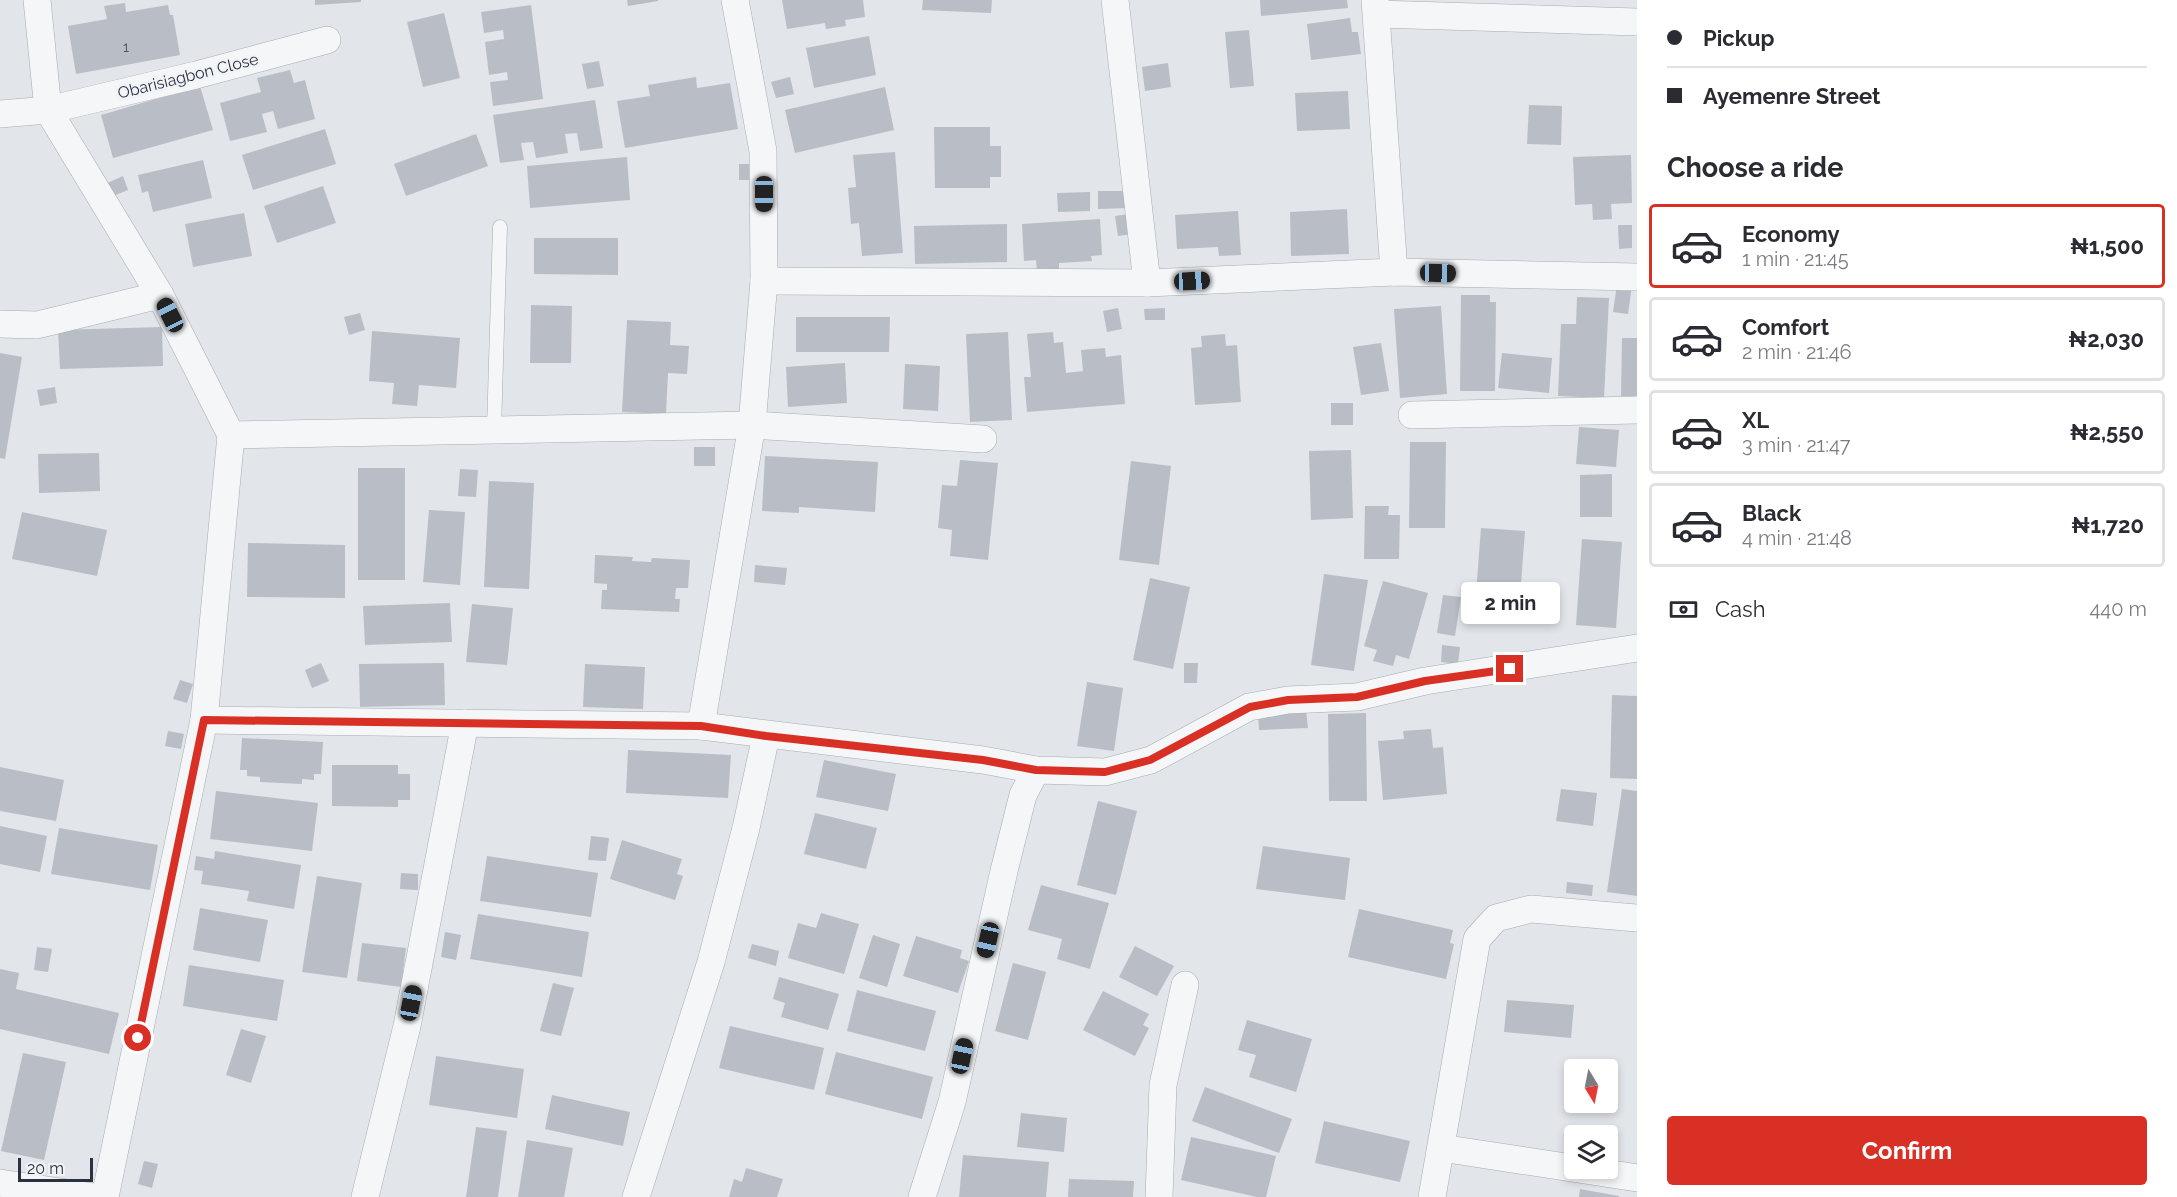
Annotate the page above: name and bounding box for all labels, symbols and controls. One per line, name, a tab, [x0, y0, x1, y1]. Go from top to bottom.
text: Pickup	[1703, 25, 1775, 51]
house number: 1	[123, 39, 129, 55]
street label: Obarisiagbon Close	[116, 49, 260, 103]
text: Ayemenre Street	[1703, 83, 1880, 109]
text: Choose a ride	[1667, 152, 1843, 183]
car	[755, 176, 773, 212]
icon: car	[1670, 219, 1724, 273]
text: Economy	[1742, 221, 1840, 247]
text: ₦1,500	[2070, 233, 2144, 259]
text: 1 min · 21:45	[1742, 247, 1849, 271]
car	[1420, 264, 1456, 282]
car	[1174, 271, 1210, 291]
car	[154, 295, 186, 335]
icon: car	[1670, 312, 1724, 366]
text: Comfort	[1742, 314, 1829, 340]
text: ₦2,030	[2068, 326, 2144, 352]
text: 2 min · 21:46	[1742, 340, 1852, 364]
icon: car	[1670, 405, 1724, 459]
text: XL	[1742, 407, 1769, 433]
text: ₦2,550	[2070, 419, 2144, 445]
text: 3 min · 21:47	[1742, 433, 1850, 457]
icon: car	[1670, 498, 1724, 552]
text: Black	[1742, 500, 1801, 526]
text: ₦1,720	[2071, 512, 2144, 538]
text: 4 min · 21:48	[1742, 526, 1852, 550]
callout: 2 min	[1460, 582, 1559, 624]
text: 2 min	[1485, 591, 1536, 615]
icon: cash	[1667, 593, 1700, 626]
text: Cash	[1715, 596, 1766, 622]
text: 440 m	[2089, 597, 2147, 621]
route end	[1496, 655, 1523, 682]
car	[975, 920, 1001, 960]
car	[399, 984, 423, 1022]
route start	[124, 1024, 151, 1051]
car	[949, 1037, 975, 1075]
north arrow	[1564, 1059, 1618, 1113]
map controls	[1564, 1059, 1618, 1179]
button: Confirm	[1667, 1116, 2147, 1185]
button: layers	[1564, 1125, 1618, 1179]
scale bar	[18, 1155, 93, 1182]
text: 20 m	[27, 1159, 64, 1178]

